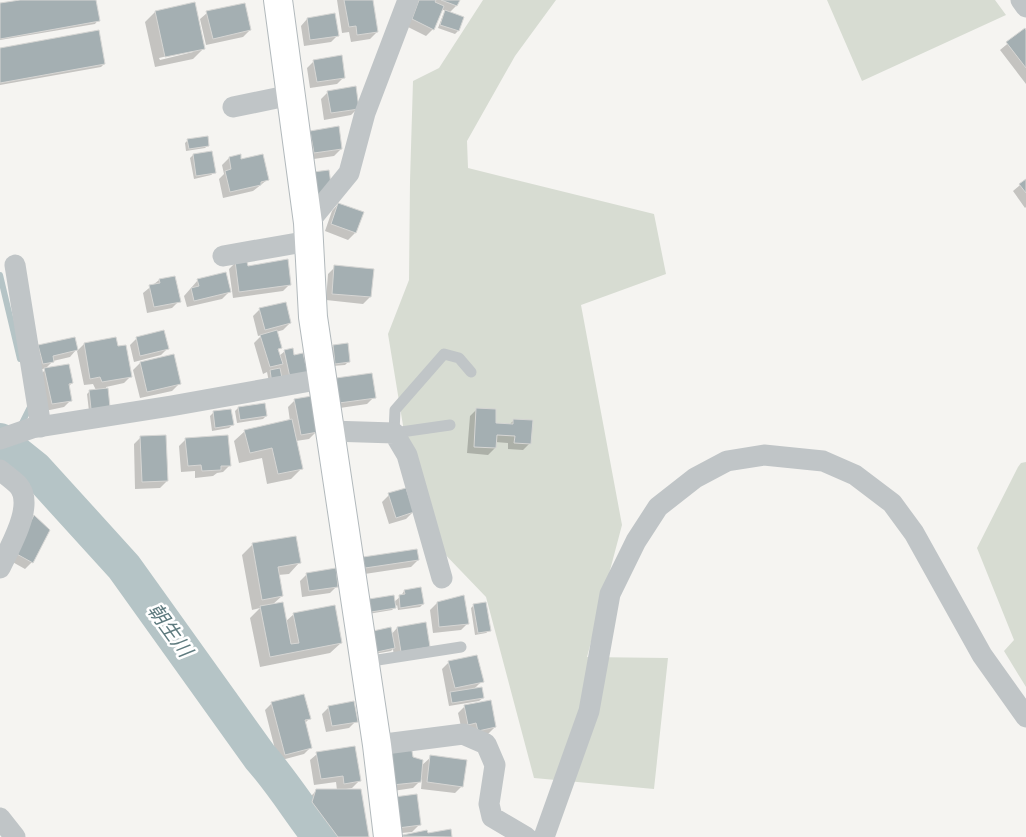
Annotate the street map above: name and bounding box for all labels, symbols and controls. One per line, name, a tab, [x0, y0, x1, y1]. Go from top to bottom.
water label: 朝生川	[142, 598, 199, 664]

